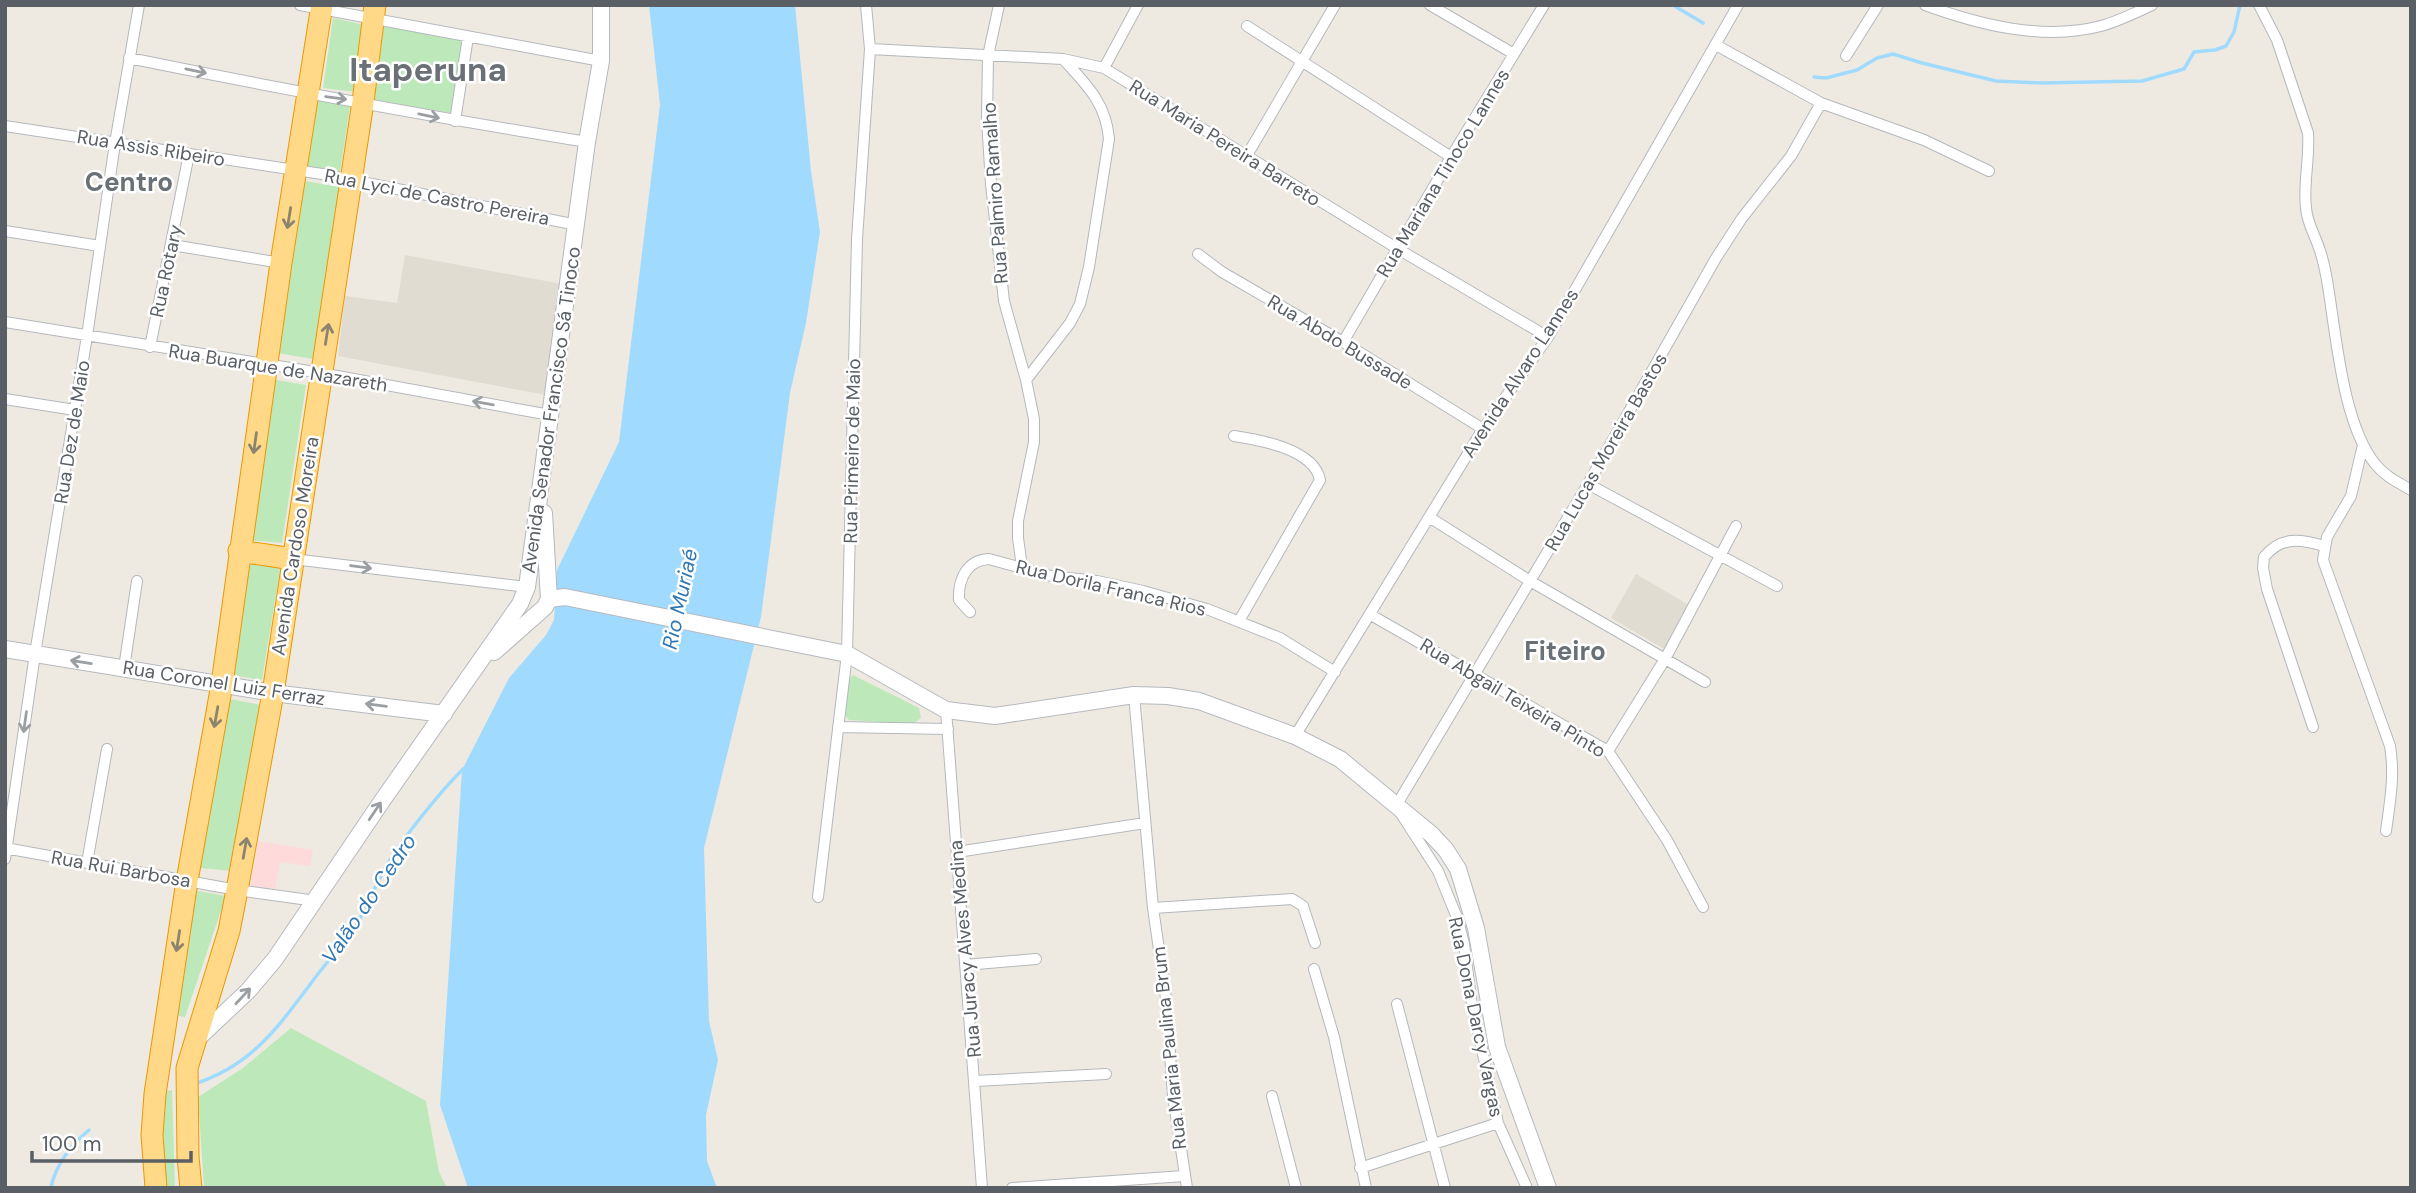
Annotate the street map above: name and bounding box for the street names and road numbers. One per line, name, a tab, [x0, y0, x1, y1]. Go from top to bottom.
street label: Rua Mariana Tinoco Lannes	[1371, 64, 1515, 282]
street label: Rua Maria Pereira Barreto	[1125, 74, 1325, 212]
street label: Rua Palmiro Ramalho	[976, 101, 1014, 285]
street label: Rua Assis Ribeiro	[75, 124, 227, 172]
street label: Rua Lyci de Castro Pereira	[322, 163, 552, 231]
street label: Rua Rotary	[144, 222, 188, 320]
street label: Avenida Senador Francisco Sá Tinoco	[516, 245, 586, 575]
street label: Avenida Alvaro Lannes	[1456, 284, 1584, 462]
street label: Rua Abdo Bussade	[1263, 289, 1417, 395]
street label: Rua Buarque de Nazareth	[167, 338, 389, 398]
street label: Rua Lucas Moreira Bastos	[1539, 348, 1673, 556]
street label: Rua Dez de Maio	[48, 358, 96, 506]
street label: Rua Primeiro de Maio	[838, 358, 866, 544]
street label: Avenida Cardoso Moreira	[265, 435, 325, 657]
street label: Rua Dorila Franca Rios	[1013, 554, 1209, 622]
street label: Rua Abgail Teixeira Pinto	[1415, 633, 1611, 763]
street label: Rua Coronel Luiz Ferraz	[121, 655, 327, 711]
street label: Rua Juracy Alves Medina	[943, 839, 987, 1059]
street label: Rua Rui Barbosa	[49, 844, 193, 894]
street label: Rua Dona Darcy Vargas	[1443, 915, 1509, 1119]
street label: Rua Maria Paulina Brum	[1146, 945, 1192, 1151]

